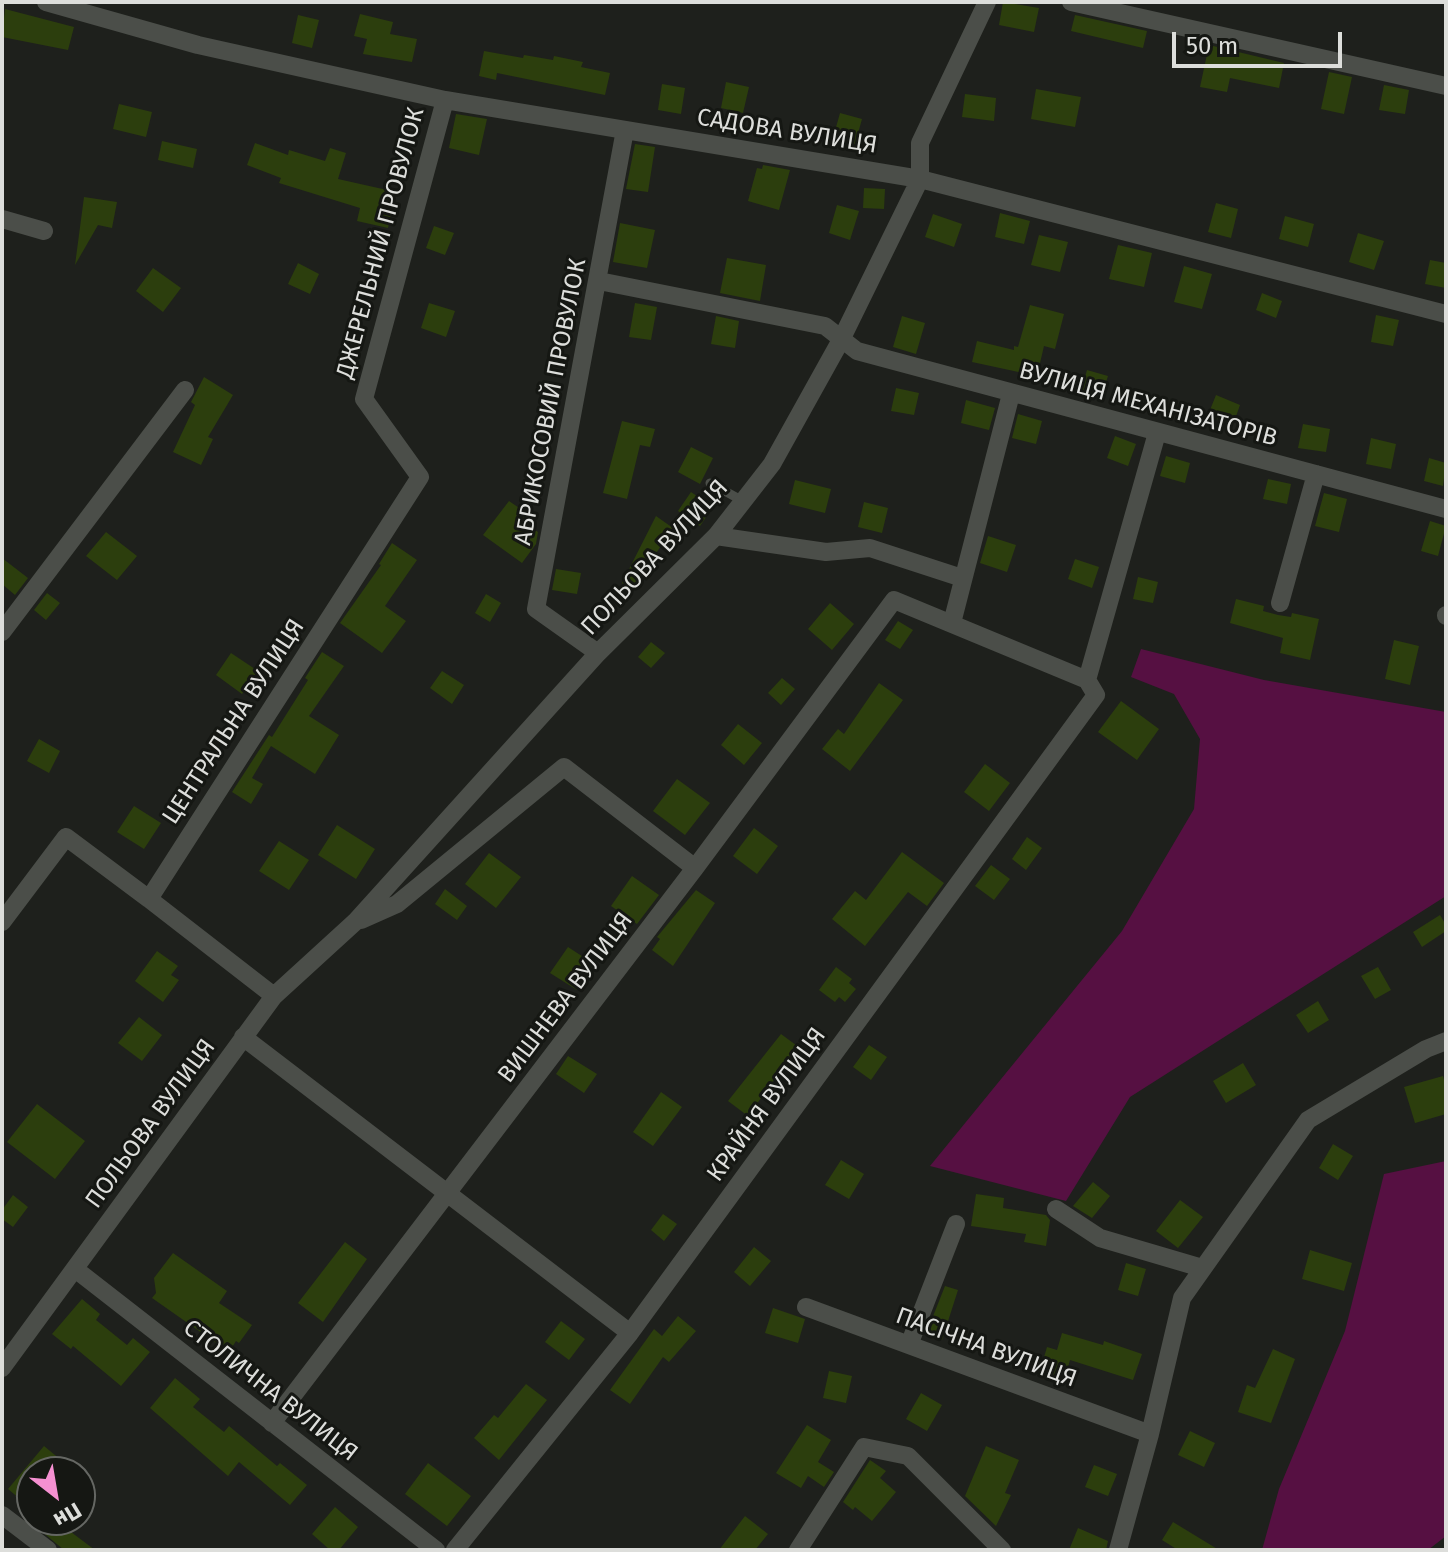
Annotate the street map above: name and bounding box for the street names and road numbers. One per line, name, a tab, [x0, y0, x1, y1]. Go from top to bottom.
street label: САДОВА ВУЛИЦЯ	[695, 104, 879, 160]
street label: ДЖЕРЕЛЬНИЙ ПРОВУЛОК	[331, 105, 431, 381]
street label: АБРИКОСОВИЙ ПРОВУЛОК	[509, 256, 593, 548]
street label: ВУЛИЦЯ МЕХАНІЗАТОРІВ	[1016, 357, 1280, 453]
street label: ПОЛЬОВА ВУЛИЦЯ	[576, 474, 734, 642]
street label: ЦЕНТРАЛЬНА ВУЛИЦЯ	[157, 614, 311, 830]
street label: ВИШНЕВА ВУЛИЦЯ	[492, 907, 640, 1089]
street label: КРАЙНЯ ВУЛИЦЯ	[702, 1022, 832, 1188]
street label: ПОЛЬОВА ВУЛИЦЯ	[80, 1034, 222, 1214]
street label: ПАСІЧНА ВУЛИЦЯ	[892, 1302, 1080, 1394]
street label: СТОЛИЧНА ВУЛИЦЯ	[177, 1314, 363, 1468]

